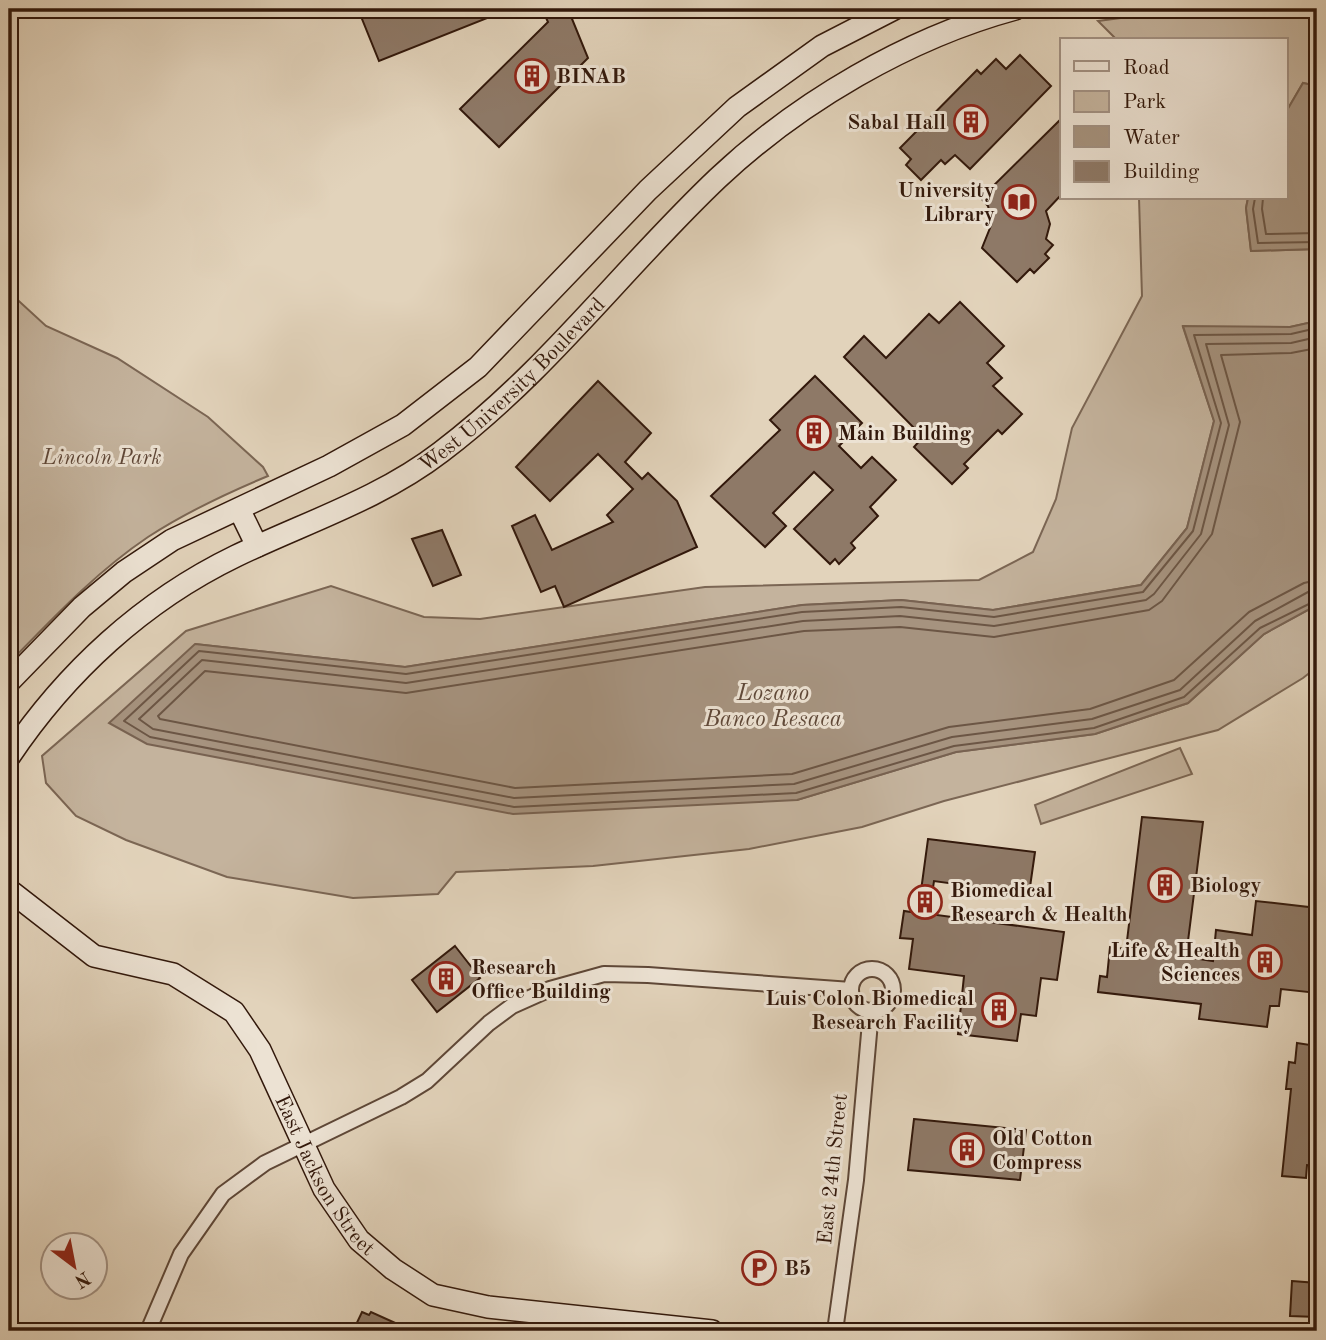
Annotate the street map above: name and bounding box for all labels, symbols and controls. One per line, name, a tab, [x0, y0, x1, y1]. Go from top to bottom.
legend	[1060, 38, 1288, 200]
building icon: BINAB	[513, 57, 551, 95]
text: Road	[1123, 58, 1170, 79]
place label: BINAB	[556, 67, 626, 88]
text: Park	[1123, 92, 1166, 113]
building icon: Sabal Hall	[952, 103, 990, 141]
place label: Sabal Hall	[847, 113, 946, 134]
text: Water	[1123, 128, 1180, 149]
text: Building	[1123, 162, 1200, 183]
place label: University Library	[898, 181, 995, 226]
library icon: University Library	[1000, 183, 1038, 221]
street label: West University Boulevard	[416, 294, 610, 476]
building icon: Main Building	[795, 414, 833, 452]
place label: Main Building	[838, 424, 971, 445]
park label: Lincoln Park	[41, 448, 162, 469]
water label: Lozano Banco Resaca	[703, 682, 842, 731]
building icon: Biology	[1146, 866, 1184, 904]
place label: Biology	[1190, 876, 1261, 897]
place label: Biomedical Research & Health	[950, 881, 1128, 926]
building icon: Biomedical Research & Health	[906, 883, 944, 921]
place label: Life & Health Sciences	[1110, 941, 1240, 986]
building icon: Life & Health Sciences	[1246, 943, 1284, 981]
place label: Research Office Building	[471, 958, 611, 1003]
building icon: Research Office Building	[427, 960, 465, 998]
place label: Luis Colon Biomedical Research Facility	[765, 989, 974, 1034]
building icon: Luis Colon Biomedical Research Facility	[980, 991, 1018, 1029]
street label: East Jackson Street	[270, 1092, 378, 1260]
street label: East 24th Street	[815, 1093, 852, 1246]
place label: Old Cotton Compress	[992, 1129, 1093, 1174]
building icon: Old Cotton Compress	[948, 1131, 986, 1169]
north arrow	[38, 1232, 108, 1302]
parking icon: B5	[740, 1249, 778, 1287]
place label: B5	[784, 1259, 811, 1280]
text: N	[70, 1266, 93, 1290]

